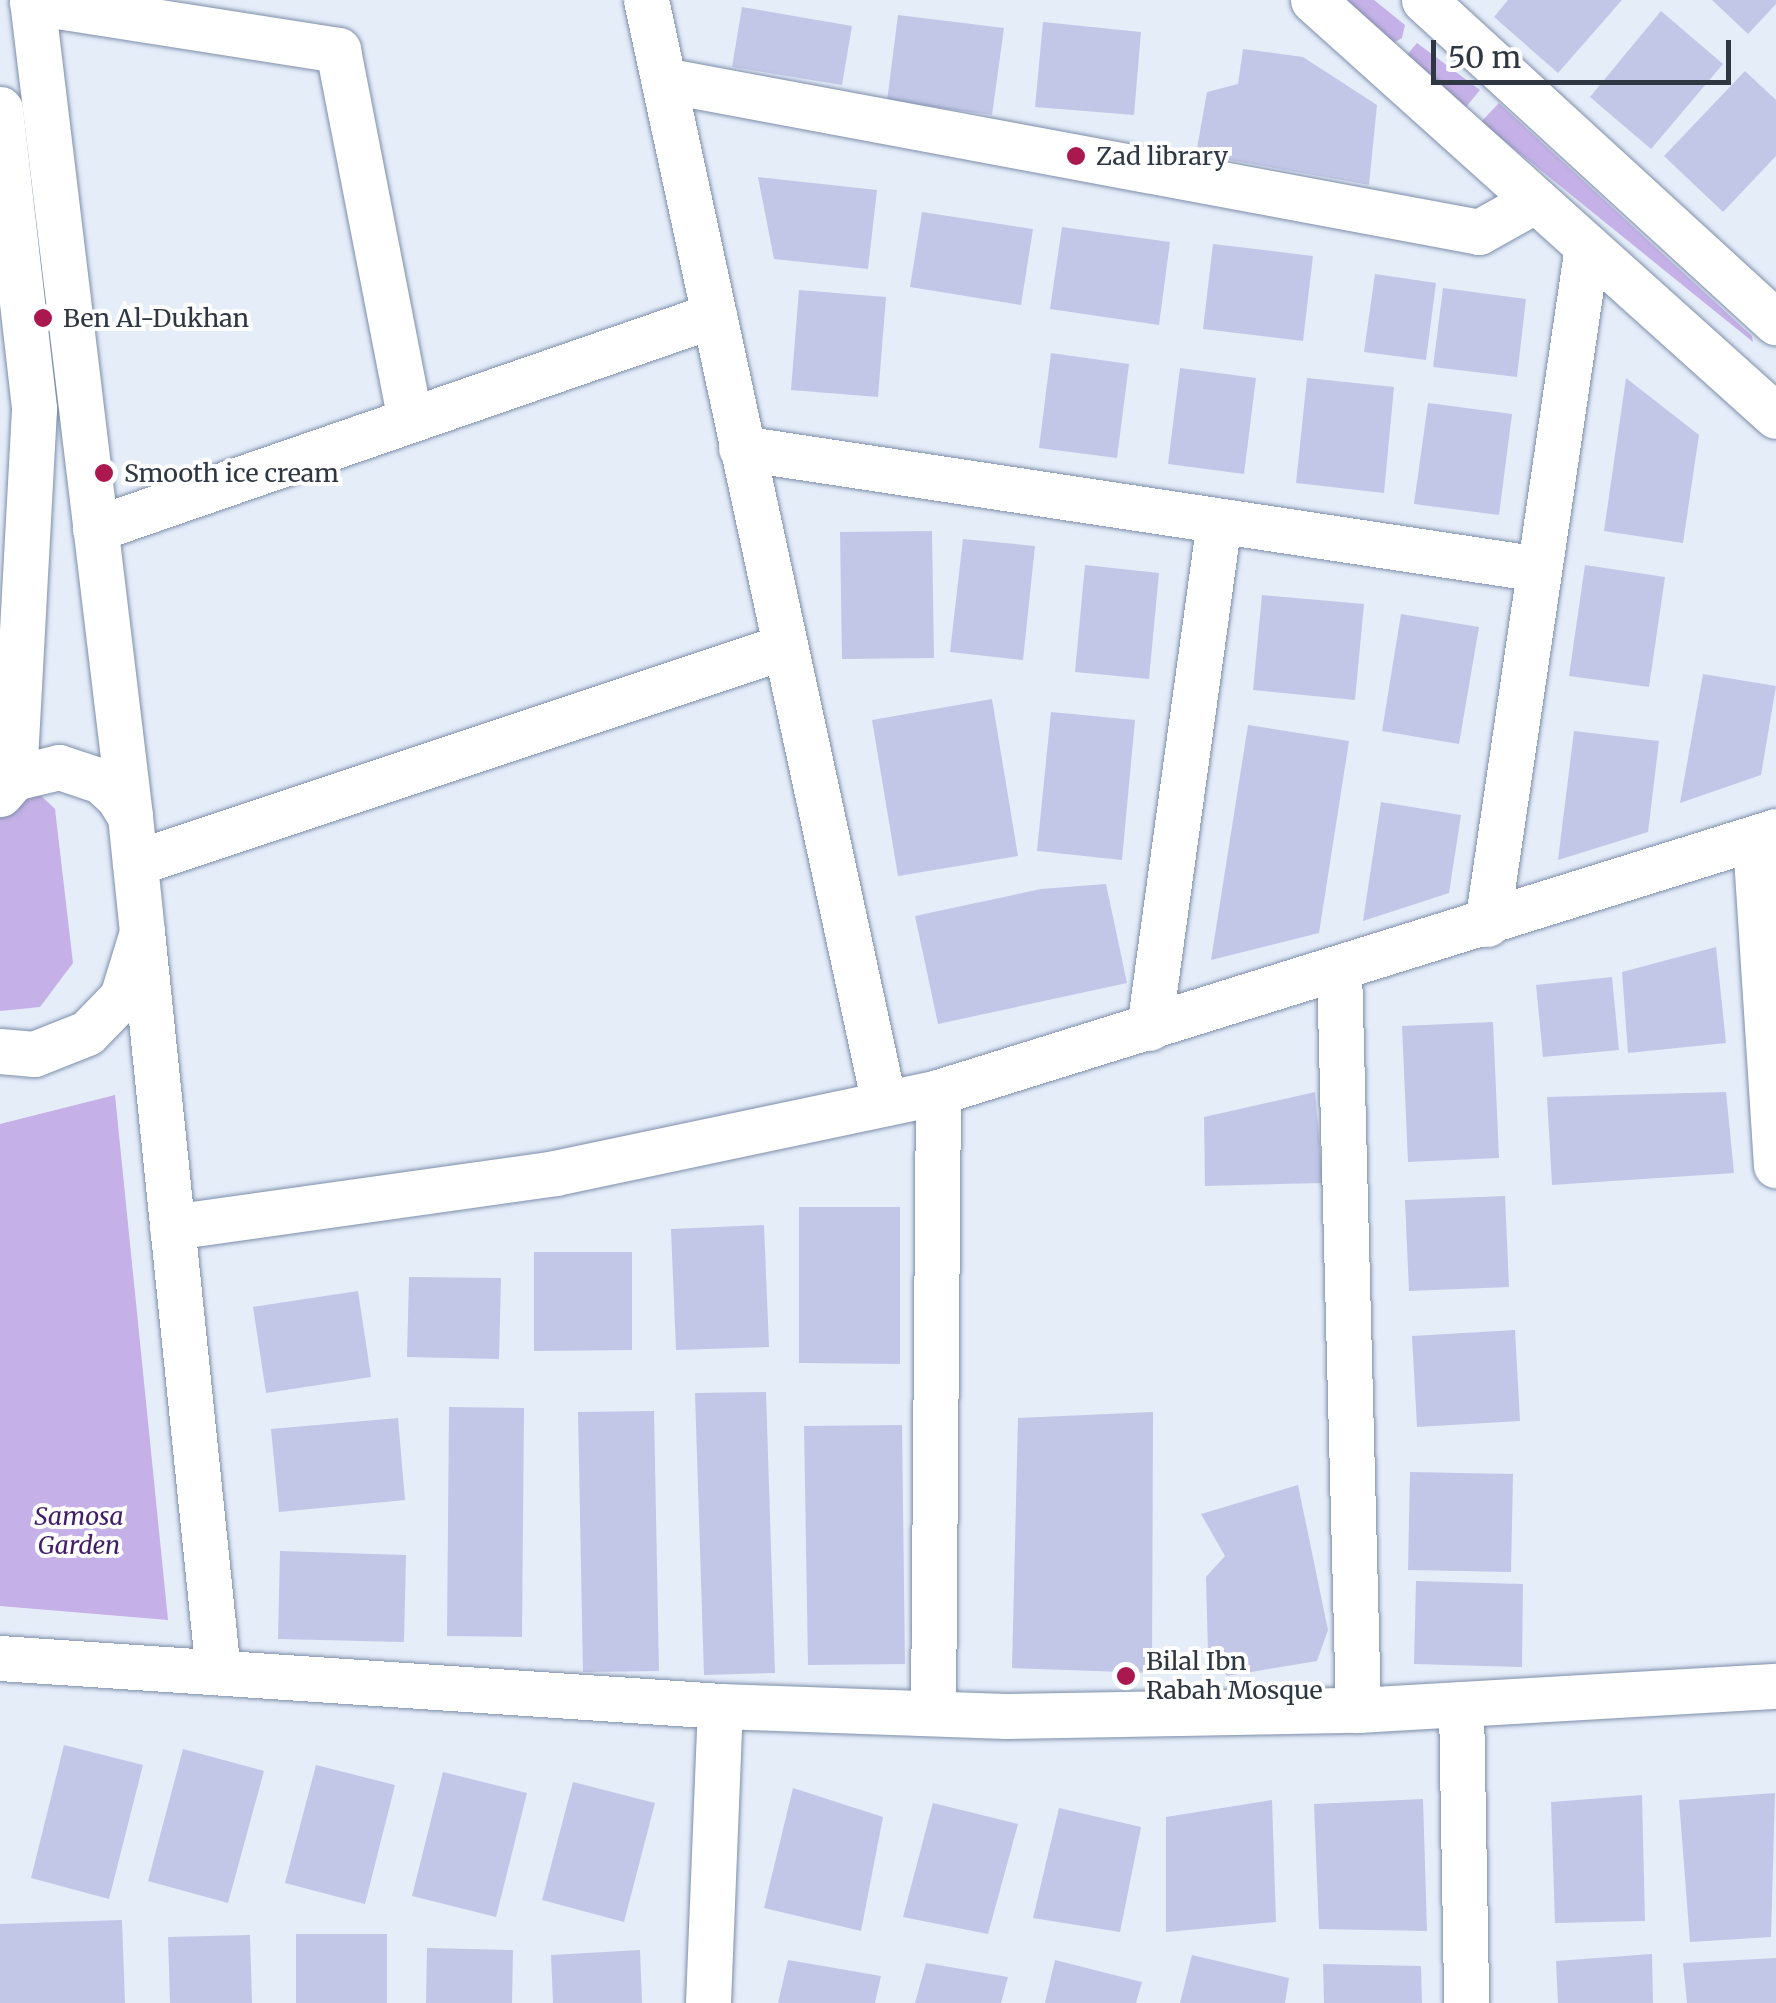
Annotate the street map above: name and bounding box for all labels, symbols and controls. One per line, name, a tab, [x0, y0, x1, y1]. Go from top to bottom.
scale bar	[1436, 20, 1736, 82]
text: 50 m	[1448, 38, 1521, 76]
place label: Zad library	[1096, 141, 1228, 171]
marker: Zad library	[1065, 145, 1087, 167]
place label: Ben Al-Dukhan	[63, 303, 249, 333]
marker: Ben Al-Dukhan	[32, 307, 54, 329]
place label: Smooth ice cream	[124, 458, 339, 488]
marker: Smooth ice cream	[93, 462, 115, 484]
park label: Samosa Garden	[34, 1502, 124, 1561]
place label: Bilal Ibn Rabah Mosque	[1146, 1647, 1323, 1706]
marker: Bilal Ibn Rabah Mosque	[1115, 1665, 1137, 1687]

